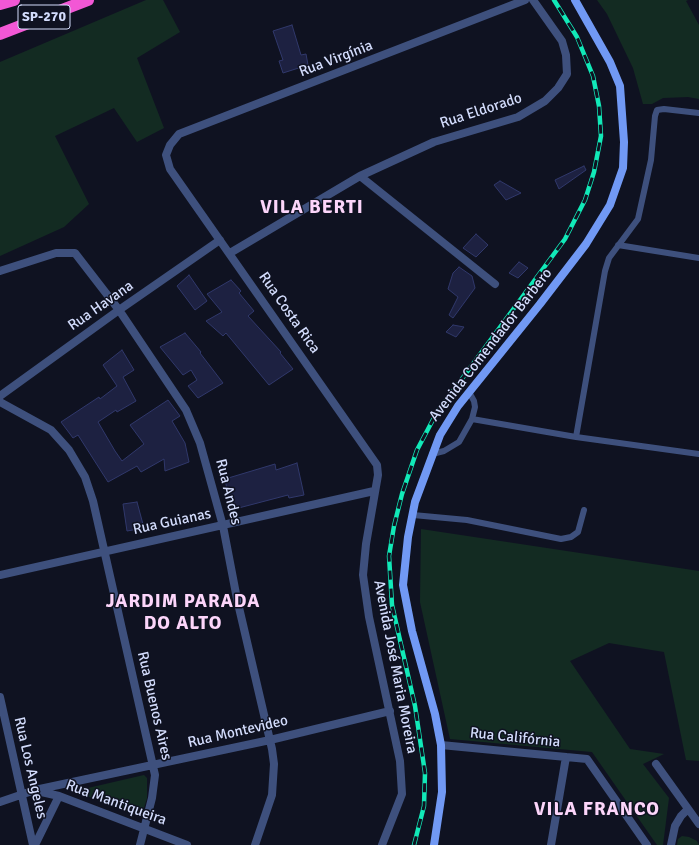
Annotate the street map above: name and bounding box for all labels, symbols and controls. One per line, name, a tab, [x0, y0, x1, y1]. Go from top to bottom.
road number: SP-270	[18, 5, 70, 29]
street label: Rua Virgínia	[297, 37, 375, 81]
street label: Rua Eldorado	[438, 89, 524, 133]
district label: VILA BERTI	[260, 197, 364, 219]
street label: Avenida Comendador Barbero	[426, 265, 556, 425]
street label: Rua Costa Rica	[254, 269, 324, 357]
street label: Rua Havana	[65, 277, 137, 335]
street label: Rua Andes	[211, 457, 245, 527]
street label: Rua Guianas	[131, 505, 213, 539]
street label: Avenida José Maria Moreira	[369, 579, 421, 755]
district label: JARDIM PARADA DO ALTO	[106, 591, 260, 635]
street label: Rua Buenos Aires	[133, 650, 175, 762]
street label: Rua Montevideo	[186, 712, 290, 752]
street label: Rua Los Angeles	[10, 715, 50, 821]
street label: Rua Califórnia	[469, 724, 561, 752]
street label: Rua Mantiqueira	[63, 776, 169, 830]
district label: VILA FRANCO	[534, 799, 660, 821]

